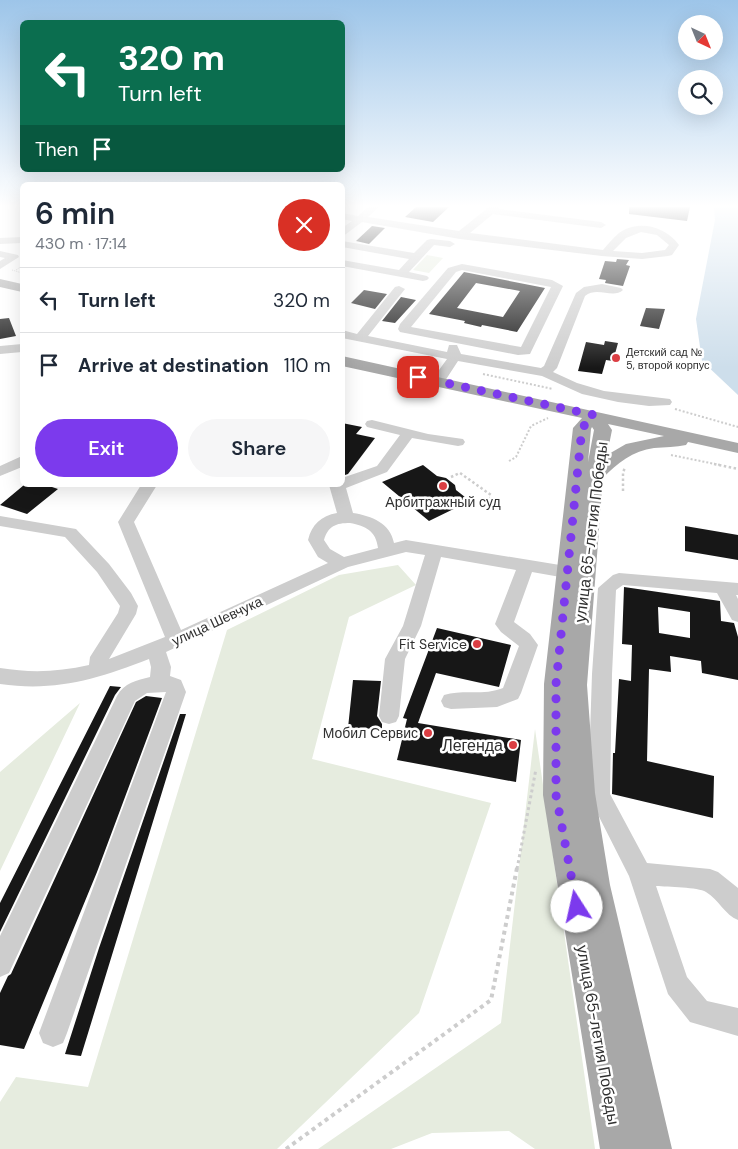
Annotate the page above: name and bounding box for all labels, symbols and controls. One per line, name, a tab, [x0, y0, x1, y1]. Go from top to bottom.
north arrow	[678, 15, 722, 60]
map controls	[678, 15, 723, 115]
text: 320 m	[118, 35, 225, 81]
icon: left	[35, 40, 100, 105]
button: search	[678, 70, 723, 115]
text: Turn left	[118, 79, 202, 108]
icon: arrive	[88, 135, 116, 163]
text: Then	[35, 137, 78, 162]
text: 6 min	[35, 194, 115, 233]
button: close	[278, 199, 330, 251]
text: 430 m · 17:14	[35, 233, 127, 254]
icon: left	[35, 286, 63, 314]
text: Turn left	[78, 288, 156, 313]
text: 320 m	[273, 288, 330, 313]
place label: Детский сад № 5, второй корпус	[626, 345, 710, 372]
icon: arrive	[35, 351, 63, 379]
marker: Детский сад № 5, второй корпус	[610, 352, 622, 364]
text: Arrive at destination	[78, 353, 269, 378]
text: 110 m	[284, 353, 331, 378]
pin	[397, 356, 439, 398]
icon: arrive	[404, 363, 432, 391]
button: Exit	[35, 419, 178, 477]
button: Share	[188, 419, 330, 477]
street label: улица 65-летия Победы	[569, 440, 613, 624]
marker: Арбитражный суд	[437, 480, 449, 492]
place label: Арбитражный суд	[385, 493, 501, 511]
street label: улица Шевчука	[169, 592, 265, 650]
place label: Fit Service	[399, 635, 467, 653]
marker: Fit Service	[471, 638, 483, 650]
place label: Мобил Сервис	[323, 724, 418, 742]
marker: Мобил Сервис	[422, 727, 434, 739]
place label: Легенда	[442, 735, 503, 756]
marker: Легенда	[507, 739, 519, 751]
position arrow	[550, 880, 602, 932]
street label: улица 65-летия Победы	[572, 944, 624, 1126]

